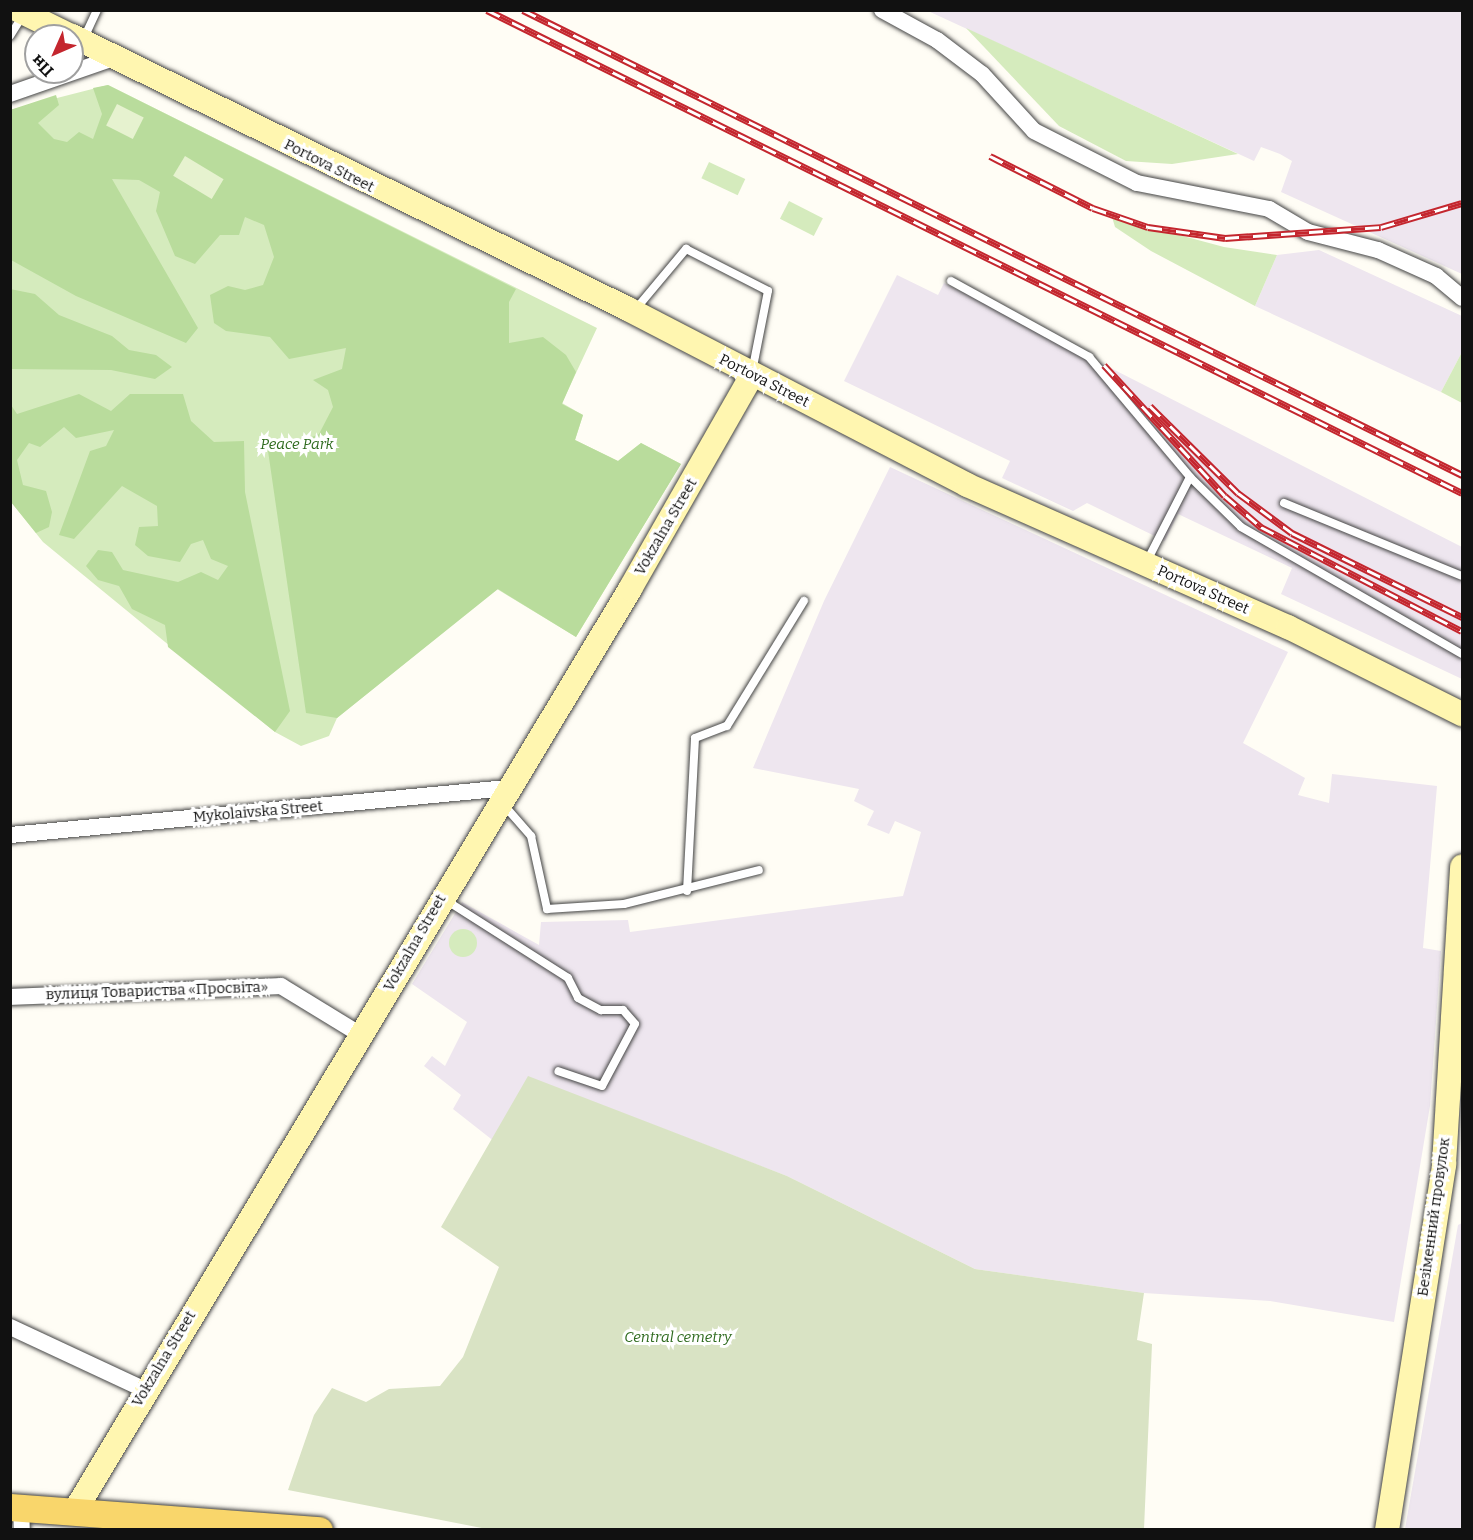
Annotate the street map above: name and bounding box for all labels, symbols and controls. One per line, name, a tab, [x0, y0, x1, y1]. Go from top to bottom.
north arrow	[24, 24, 84, 84]
text: Пн	[27, 51, 57, 81]
street label: Portova Street	[281, 136, 377, 196]
street label: Portova Street	[716, 351, 812, 411]
park label: Peace Park	[260, 436, 334, 454]
street label: Vokzalna Street	[631, 475, 701, 579]
street label: Portova Street	[1154, 562, 1252, 618]
street label: Mykolaivska Street	[192, 797, 324, 827]
street label: Vokzalna Street	[380, 891, 450, 995]
street label: вулиця Товариства «Просвіта»	[45, 978, 269, 1004]
street label: Безіменний провулок	[1414, 1136, 1454, 1298]
street label: Vokzalna Street	[128, 1308, 200, 1410]
park label: Central cemetry	[624, 1329, 732, 1347]

